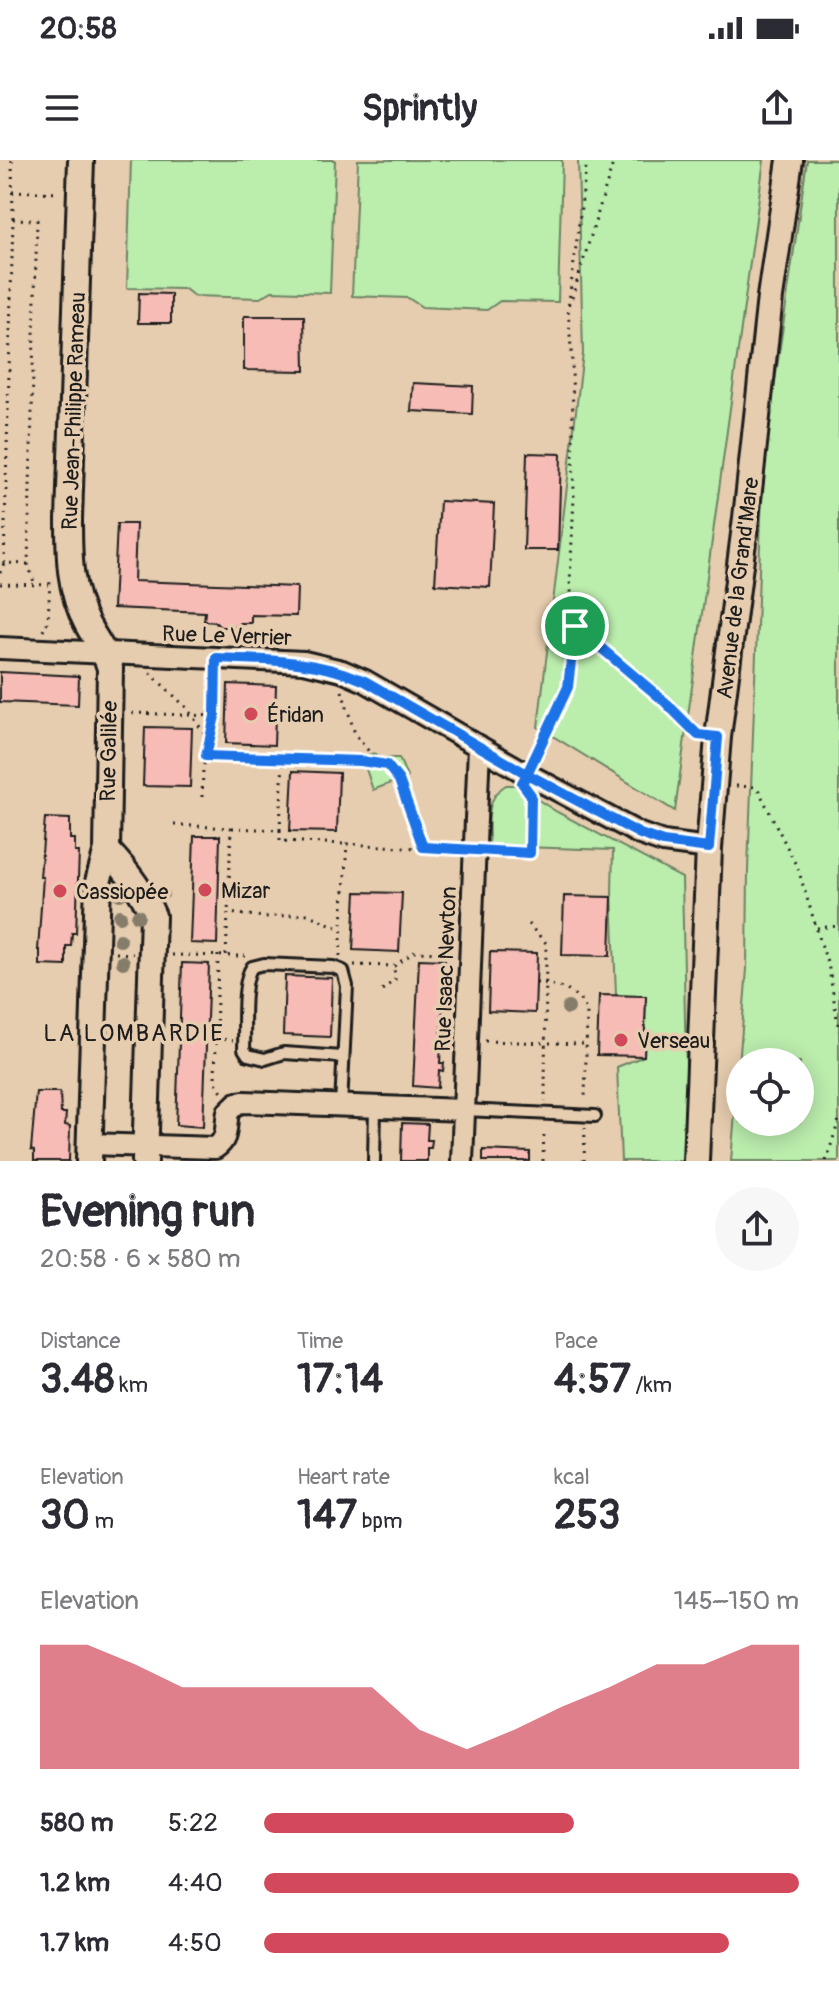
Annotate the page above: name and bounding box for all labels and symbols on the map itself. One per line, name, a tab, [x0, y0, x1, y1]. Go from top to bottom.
street label: Rue Jean-Philippe Rameau	[56, 292, 92, 531]
street label: Avenue de la Grand'Mare	[710, 476, 766, 701]
pin	[541, 592, 609, 660]
street label: Rue Le Verrier	[162, 620, 292, 652]
street label: Rue Galilée	[94, 700, 124, 802]
place label: Éridan	[267, 701, 324, 729]
marker: Éridan	[242, 705, 260, 723]
place label: Mizar	[221, 877, 270, 905]
place label: Cassiopée	[76, 878, 169, 906]
marker: Mizar	[196, 881, 214, 899]
marker: Cassiopée	[51, 882, 69, 900]
street label: Rue Isaac Newton	[429, 886, 463, 1052]
district label: LA LOMBARDIE	[43, 1019, 225, 1048]
place label: Verseau	[637, 1027, 710, 1055]
marker: Verseau	[612, 1031, 630, 1049]

